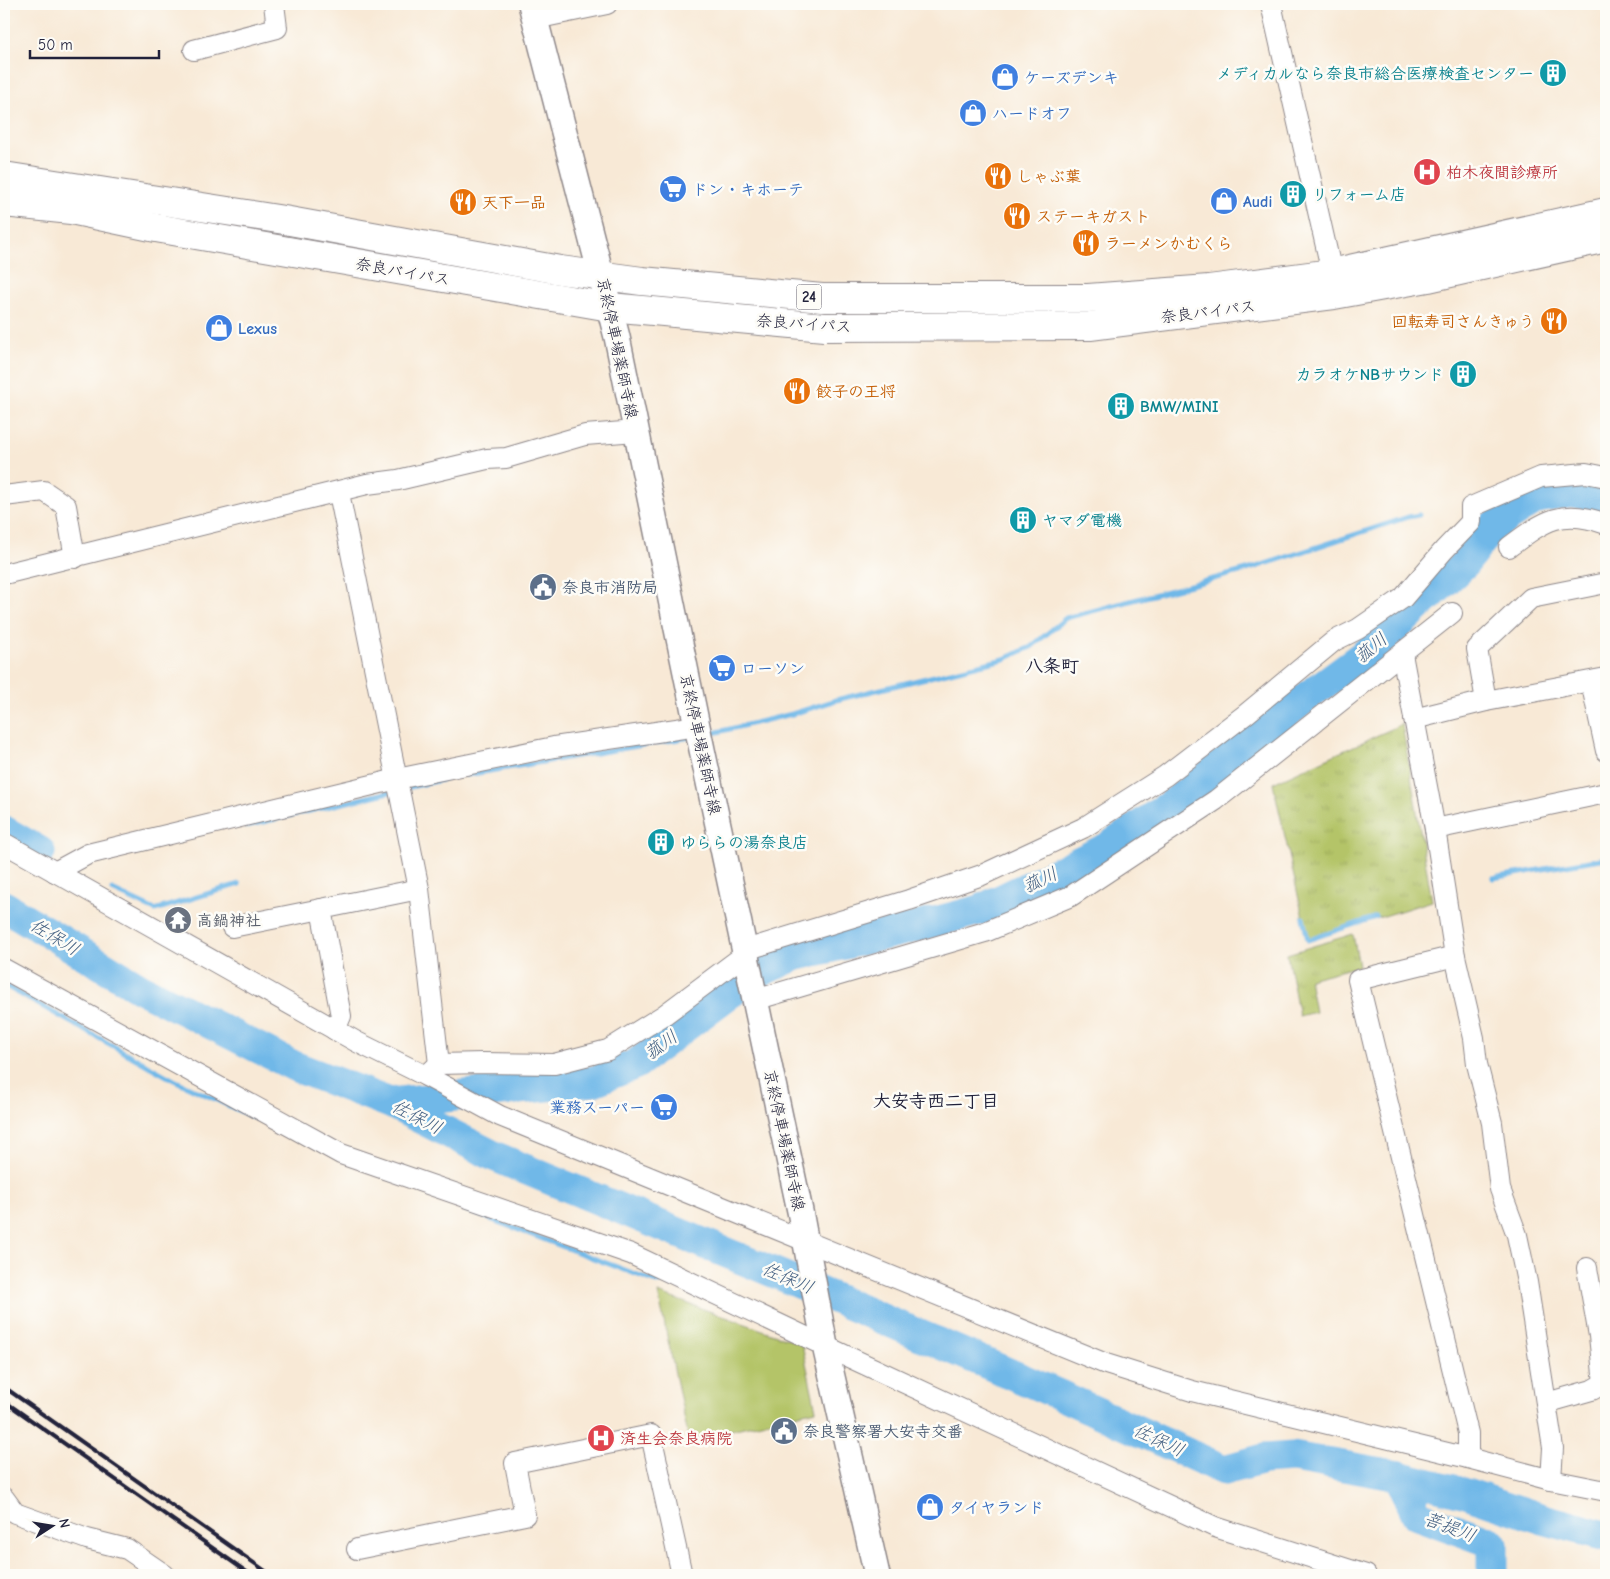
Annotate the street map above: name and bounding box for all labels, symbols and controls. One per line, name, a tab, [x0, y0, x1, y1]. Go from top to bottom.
scale bar	[30, 28, 159, 60]
text: 50 m	[38, 36, 73, 54]
building icon: メディカルなら奈良市総合医療検査センター	[1538, 58, 1568, 88]
shop icon: ケーズデンキ	[990, 62, 1020, 92]
place label: メディカルなら奈良市総合医療検査センター	[1216, 65, 1534, 83]
place label: ケーズデンキ	[1024, 69, 1119, 87]
shop icon: ハードオフ	[958, 98, 988, 128]
place label: ハードオフ	[992, 105, 1072, 123]
hospital icon: 柏木夜間診療所	[1412, 157, 1442, 187]
restaurant icon: しゃぶ葉	[983, 161, 1013, 191]
place label: 柏木夜間診療所	[1446, 164, 1558, 182]
place label: しゃぶ葉	[1017, 168, 1081, 186]
supermarket icon: ドン・キホーテ	[658, 174, 688, 204]
building icon: リフォーム店	[1278, 179, 1308, 209]
place label: ドン・キホーテ	[692, 181, 804, 199]
shop icon: Audi	[1209, 186, 1239, 216]
place label: リフォーム店	[1312, 186, 1406, 204]
restaurant icon: 天下一品	[448, 187, 478, 217]
place label: Audi	[1243, 193, 1272, 211]
place label: 天下一品	[482, 194, 546, 212]
restaurant icon: ステーキガスト	[1002, 201, 1032, 231]
place label: ステーキガスト	[1036, 208, 1151, 226]
restaurant icon: ラーメンかむくら	[1071, 228, 1101, 258]
place label: ラーメンかむくら	[1105, 235, 1233, 253]
street label: 奈良バイパス	[354, 255, 452, 289]
street label: 京終停車場薬師寺線	[593, 276, 641, 421]
road number: 24	[796, 284, 822, 310]
street label: 奈良バイパス	[1160, 297, 1257, 327]
restaurant icon: 回転寿司さんきゅう	[1539, 306, 1569, 336]
street label: 奈良バイパス	[756, 312, 852, 336]
shop icon: Lexus	[204, 313, 234, 343]
place label: 回転寿司さんきゅう	[1392, 313, 1535, 331]
place label: Lexus	[238, 320, 277, 338]
building icon: カラオケNBサウンド	[1448, 359, 1478, 389]
place label: カラオケNBサウンド	[1296, 366, 1444, 384]
restaurant icon: 餃子の王将	[782, 376, 812, 406]
place label: 餃子の王将	[816, 383, 896, 401]
building icon: BMW/MINI	[1106, 391, 1136, 421]
place label: BMW/MINI	[1140, 398, 1218, 416]
building icon: ヤマダ電機	[1008, 505, 1038, 535]
place label: ヤマダ電機	[1042, 512, 1122, 530]
public building icon: 奈良市消防局	[528, 572, 558, 602]
place label: 奈良市消防局	[562, 579, 658, 597]
water label: 菰川	[1351, 629, 1392, 668]
supermarket icon: ローソン	[707, 653, 737, 683]
district label: 八条町	[1025, 656, 1079, 677]
place label: ローソン	[741, 660, 805, 678]
street label: 京終停車場薬師寺線	[676, 672, 724, 817]
building icon: ゆららの湯奈良店	[646, 827, 676, 857]
place label: ゆららの湯奈良店	[680, 834, 808, 852]
water label: 菰川	[1019, 863, 1061, 898]
temple icon: 高鍋神社	[163, 905, 193, 935]
place label: 高鍋神社	[197, 912, 261, 930]
water label: 佐保川	[26, 915, 83, 960]
water label: 菰川	[641, 1026, 682, 1064]
street label: 京終停車場薬師寺線	[760, 1068, 808, 1213]
district label: 大安寺西二丁目	[873, 1091, 999, 1112]
supermarket icon: 業務スーパー	[649, 1092, 679, 1122]
water label: 佐保川	[388, 1096, 446, 1139]
place label: 業務スーパー	[550, 1099, 645, 1117]
water label: 佐保川	[759, 1258, 817, 1299]
public building icon: 奈良警察署大安寺交番	[769, 1416, 799, 1446]
water label: 佐保川	[1130, 1420, 1188, 1461]
hospital icon: 済生会奈良病院	[586, 1423, 616, 1453]
place label: 奈良警察署大安寺交番	[803, 1423, 963, 1441]
place label: 済生会奈良病院	[620, 1430, 732, 1448]
shop icon: タイヤランド	[915, 1492, 945, 1522]
place label: タイヤランド	[949, 1499, 1044, 1517]
north arrow	[28, 1502, 78, 1552]
water label: 菩提川	[1421, 1508, 1479, 1547]
text: N	[55, 1517, 73, 1530]

